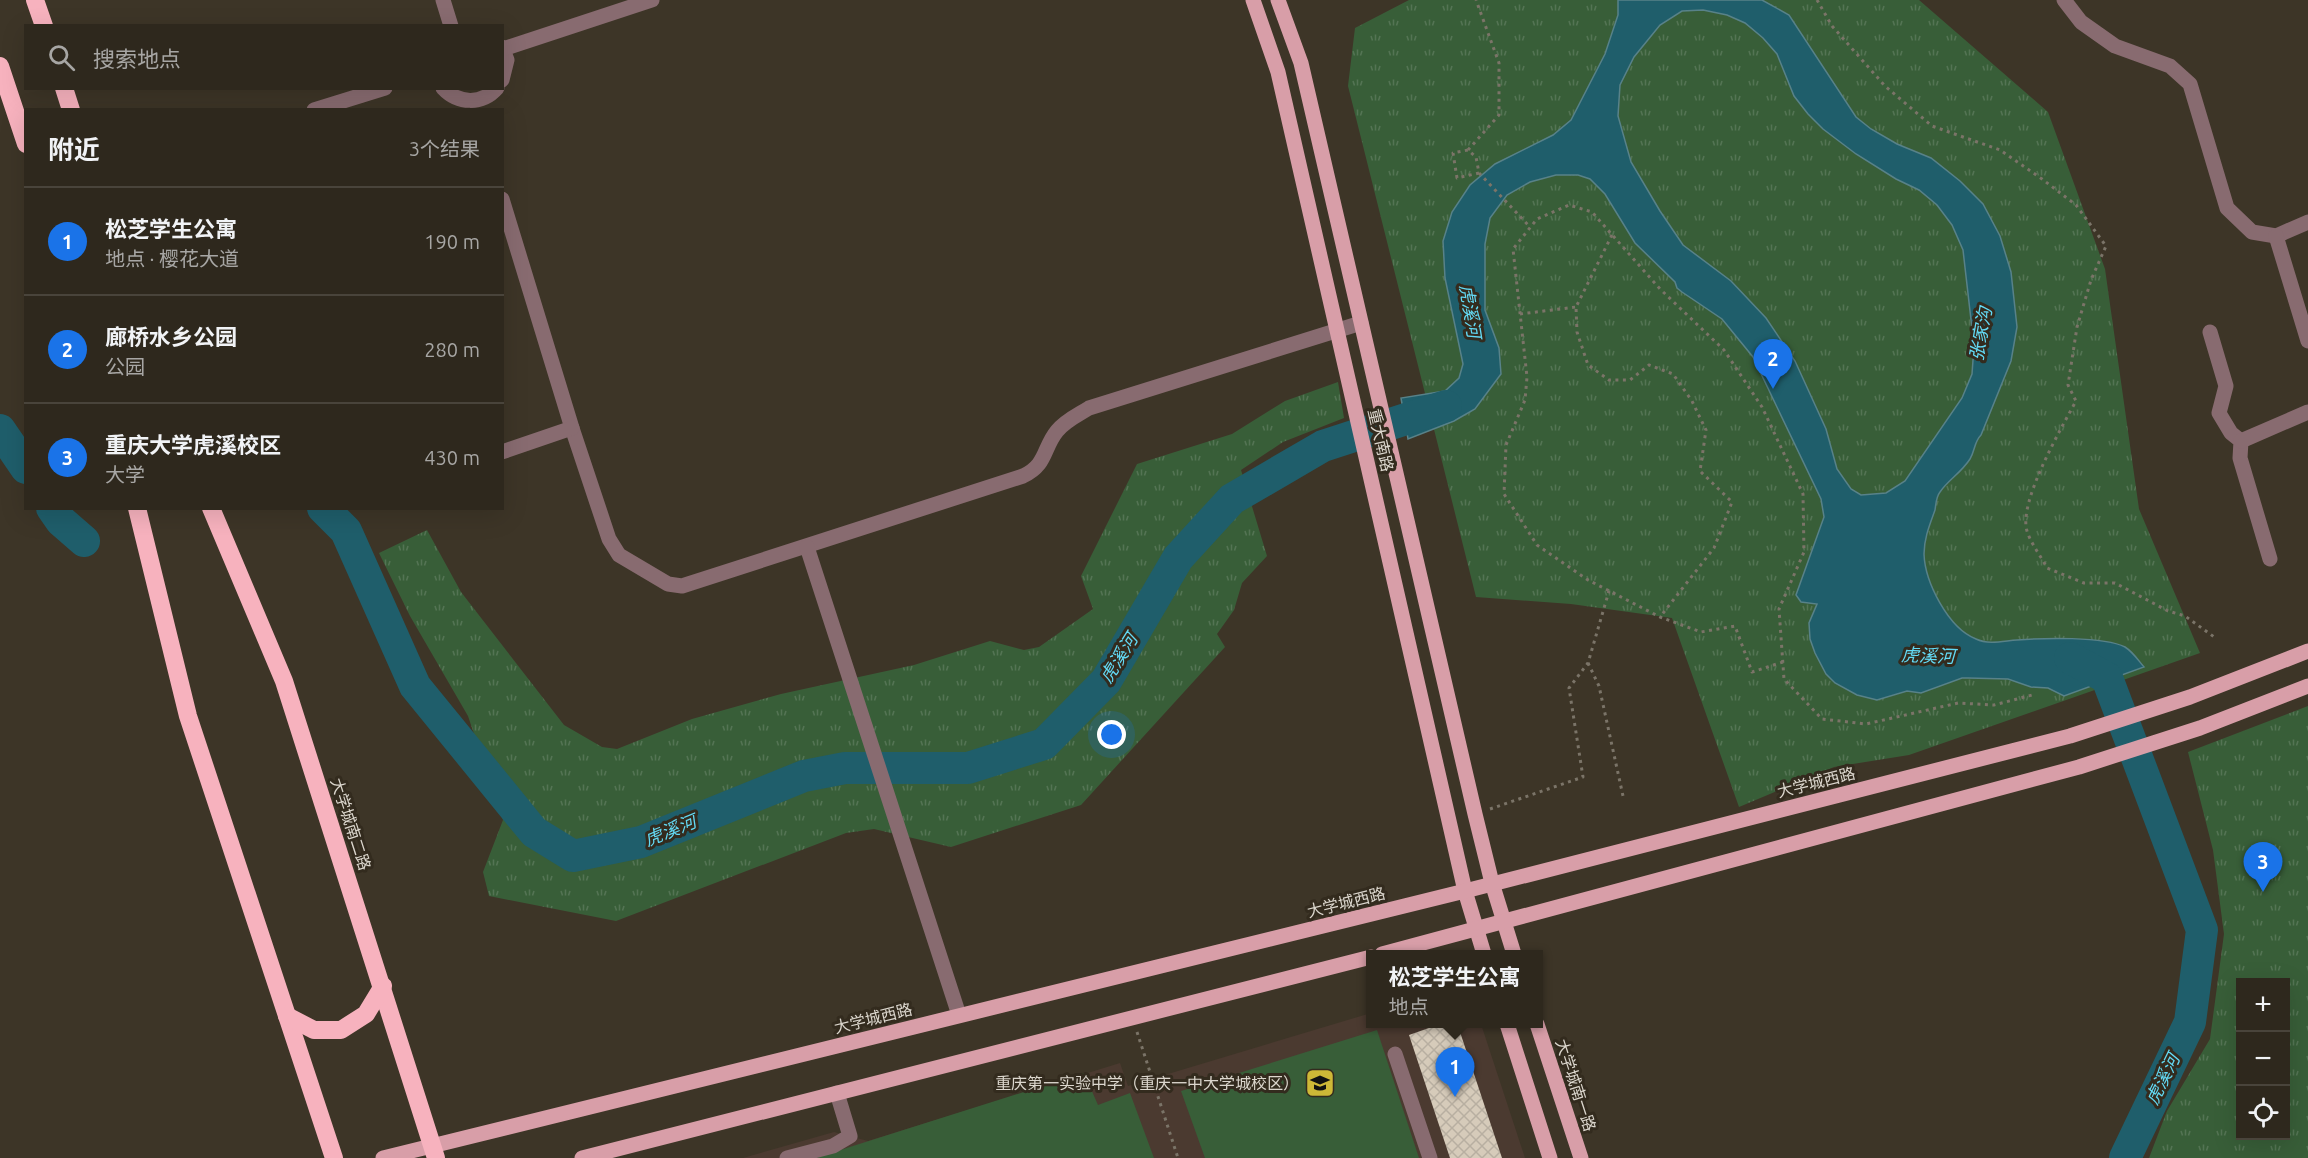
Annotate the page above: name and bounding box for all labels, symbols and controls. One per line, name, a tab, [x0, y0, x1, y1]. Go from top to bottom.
search box	[24, 24, 504, 90]
icon: search	[45, 41, 78, 74]
text: 搜索地点	[93, 46, 181, 71]
text: 附近	[48, 135, 100, 164]
text: 3个结果	[409, 137, 480, 160]
text: 松芝学生公寓	[105, 216, 237, 241]
text: 1	[62, 230, 73, 253]
text: 190 m	[424, 230, 480, 253]
text: 地点 · 樱花大道	[105, 247, 239, 270]
water label: 虎溪河	[1457, 283, 1486, 342]
water label: 张家沟	[1965, 304, 1995, 362]
text: 廊桥水乡公园	[105, 324, 237, 349]
text: 2	[62, 338, 73, 361]
text: 280 m	[424, 338, 480, 361]
pin: 2	[1754, 340, 1792, 389]
text: 公园	[105, 355, 145, 378]
street label: 重大南路	[1365, 407, 1397, 473]
text: 重庆大学虎溪校区	[105, 432, 281, 457]
text: 3	[62, 446, 73, 469]
text: 430 m	[424, 446, 480, 469]
text: 大学	[105, 463, 145, 486]
water label: 虎溪河	[1095, 627, 1142, 686]
water label: 虎溪河	[1901, 644, 1958, 666]
your location	[1097, 720, 1126, 749]
street label: 大学城西路	[1775, 764, 1857, 800]
street label: 大学城南二路	[328, 776, 374, 872]
water label: 虎溪河	[641, 809, 702, 849]
pin: 3	[2244, 842, 2282, 892]
street label: 大学城西路	[1305, 884, 1387, 920]
popup	[1366, 950, 1543, 1028]
text: 松芝学生公寓	[1388, 964, 1521, 989]
map controls	[2236, 978, 2290, 1140]
button: +	[2236, 978, 2290, 1032]
text: 地点	[1388, 995, 1428, 1018]
street label: 大学城西路	[832, 1000, 914, 1036]
button: −	[2236, 1032, 2290, 1086]
street label: 大学城南一路	[1553, 1037, 1599, 1133]
pin: 1	[1436, 1048, 1474, 1097]
water label: 虎溪河	[2141, 1048, 2184, 1108]
school or university icon: 重庆第一实验中学（重庆一中大学城校区）	[1304, 1067, 1336, 1099]
place label: 重庆第一实验中学（重庆一中大学城校区）	[995, 1074, 1299, 1092]
button: locate	[2236, 1086, 2290, 1140]

